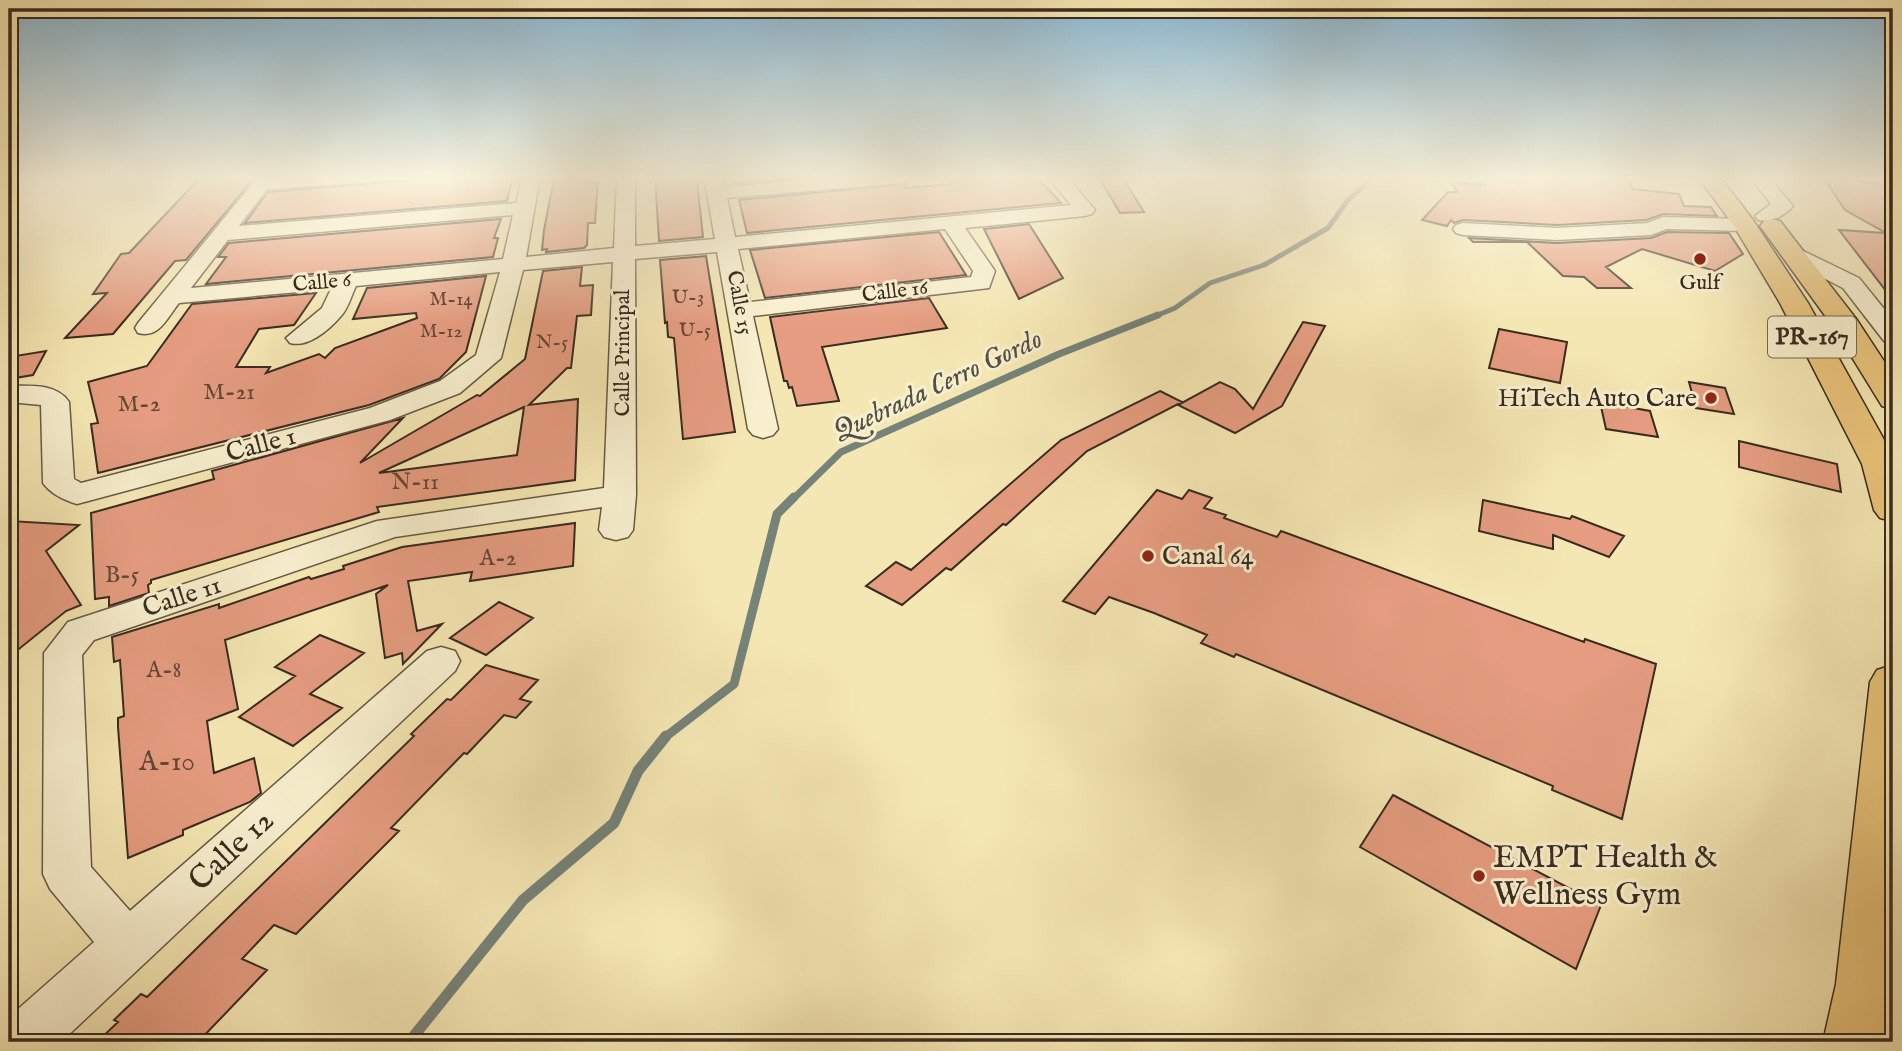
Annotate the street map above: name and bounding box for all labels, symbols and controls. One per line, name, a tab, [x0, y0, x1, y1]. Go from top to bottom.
marker: Gulf	[1692, 251, 1708, 267]
street label: Calle 6	[292, 267, 353, 299]
street label: Calle 15	[720, 268, 759, 338]
place label: Gulf	[1680, 270, 1724, 297]
street label: Calle 16	[860, 274, 931, 309]
house number: U-3	[672, 286, 704, 310]
house number: M-14	[429, 288, 473, 312]
street label: Calle Principal	[610, 289, 637, 417]
road number: PR-167	[1768, 316, 1856, 358]
house number: U-5	[679, 319, 711, 343]
house number: M-12	[420, 320, 462, 344]
water label: Quebrada Cerro Gordo	[828, 322, 1048, 450]
house number: N-5	[536, 331, 568, 355]
house number: M-21	[203, 378, 255, 407]
place label: HiTech Auto Care	[1498, 382, 1697, 415]
house number: M-2	[117, 390, 161, 419]
marker: HiTech Auto Care	[1703, 390, 1719, 406]
street label: Calle 1	[222, 420, 300, 470]
house number: N-11	[391, 468, 439, 497]
place label: Canal 64	[1162, 540, 1254, 573]
house number: A-2	[478, 544, 517, 573]
marker: Canal 64	[1140, 548, 1156, 564]
house number: B-5	[105, 561, 139, 590]
street label: Calle 11	[138, 569, 226, 625]
house number: A-8	[145, 656, 182, 685]
house number: A-10	[138, 745, 195, 780]
street label: Calle 12	[180, 801, 284, 901]
place label: EMPT Health & Wellness Gym	[1493, 838, 1718, 916]
marker: EMPT Health & Wellness Gym	[1471, 868, 1487, 884]

